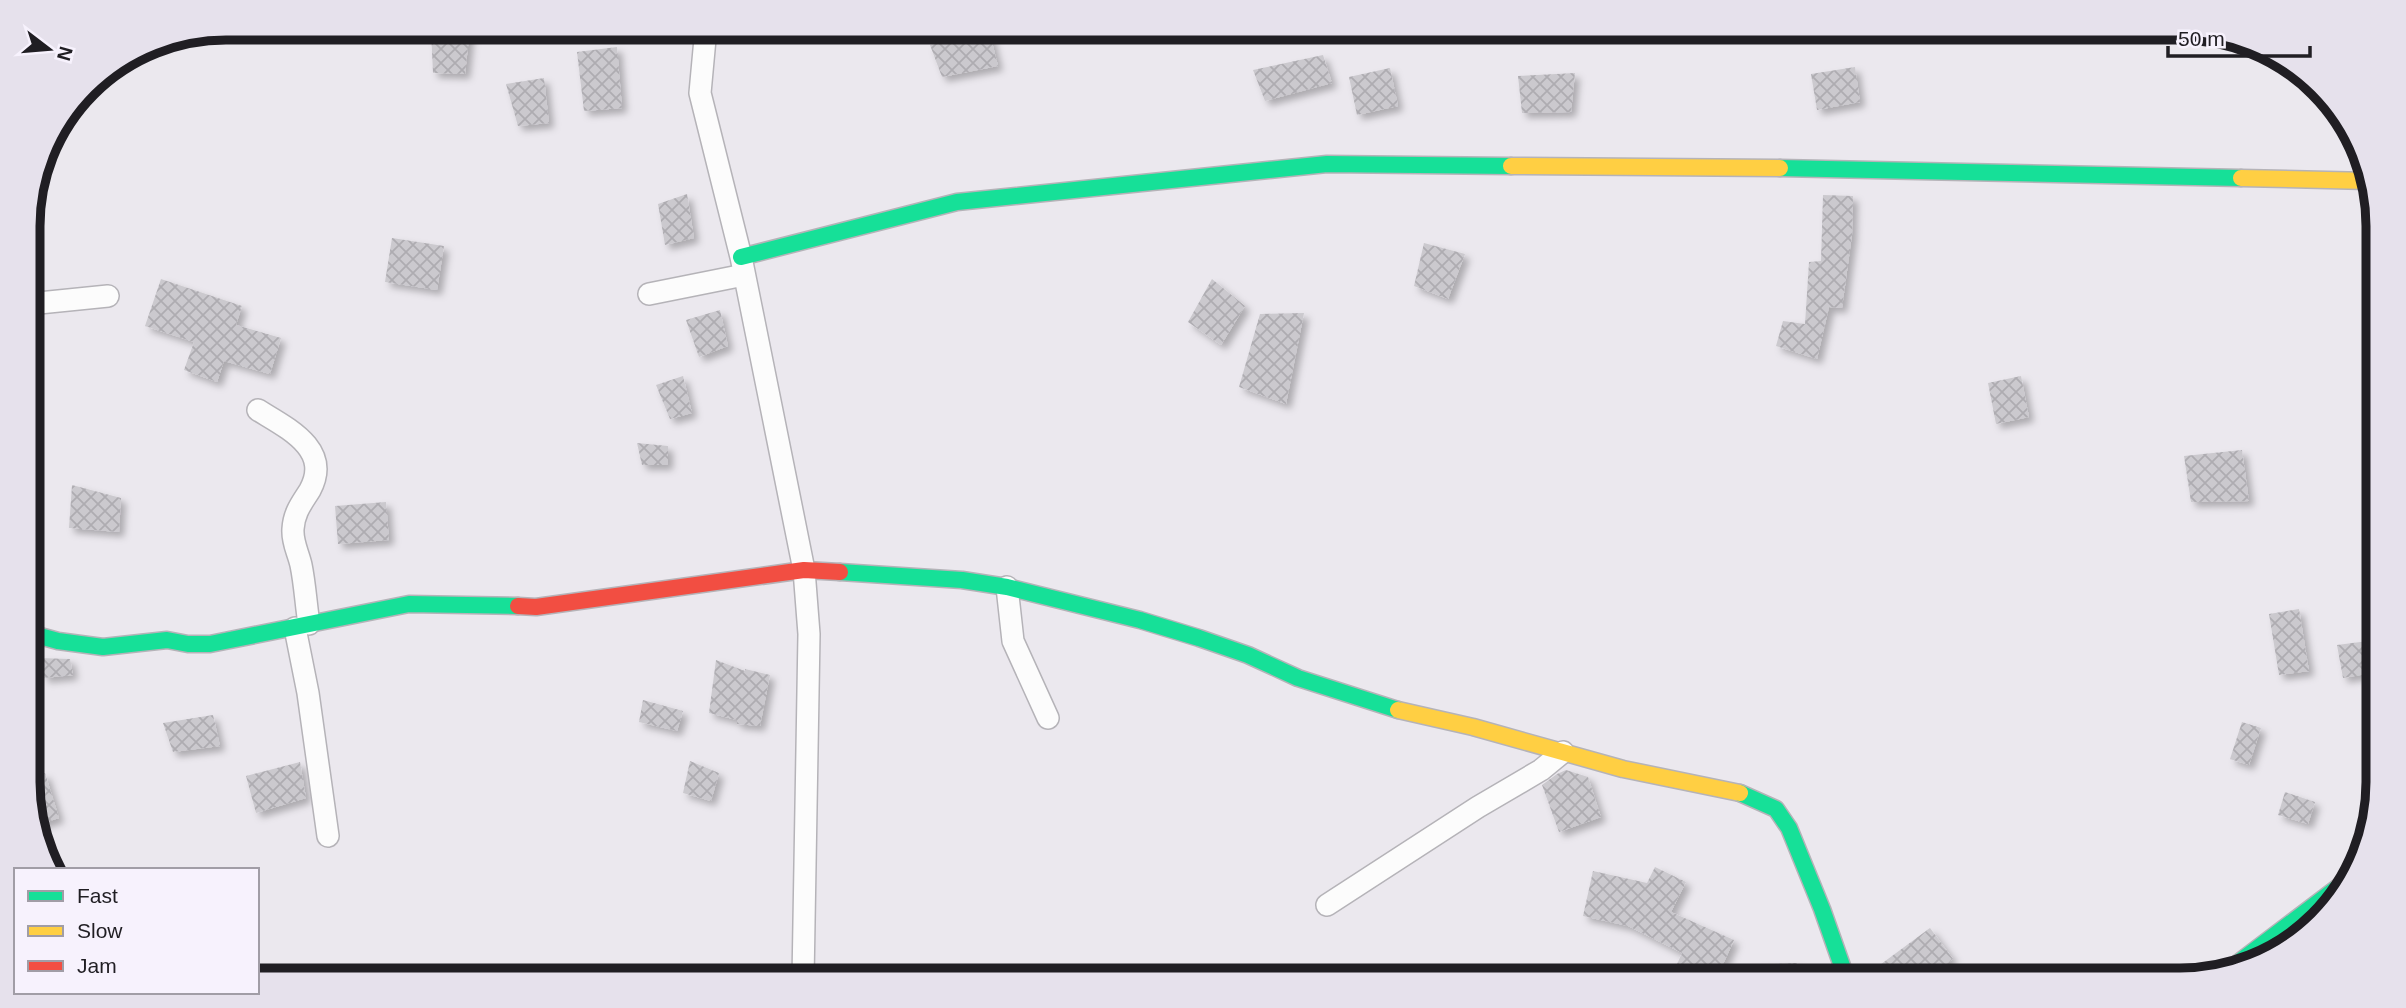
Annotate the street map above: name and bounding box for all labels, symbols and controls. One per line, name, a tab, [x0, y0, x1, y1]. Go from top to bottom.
north arrow	[14, 14, 84, 84]
scale bar	[2168, 14, 2310, 58]
text: 50 m	[2178, 27, 2225, 50]
text: N	[53, 44, 77, 63]
legend	[14, 868, 259, 994]
text: Fast	[77, 884, 118, 907]
text: Slow	[77, 919, 123, 942]
text: Jam	[77, 954, 117, 977]

